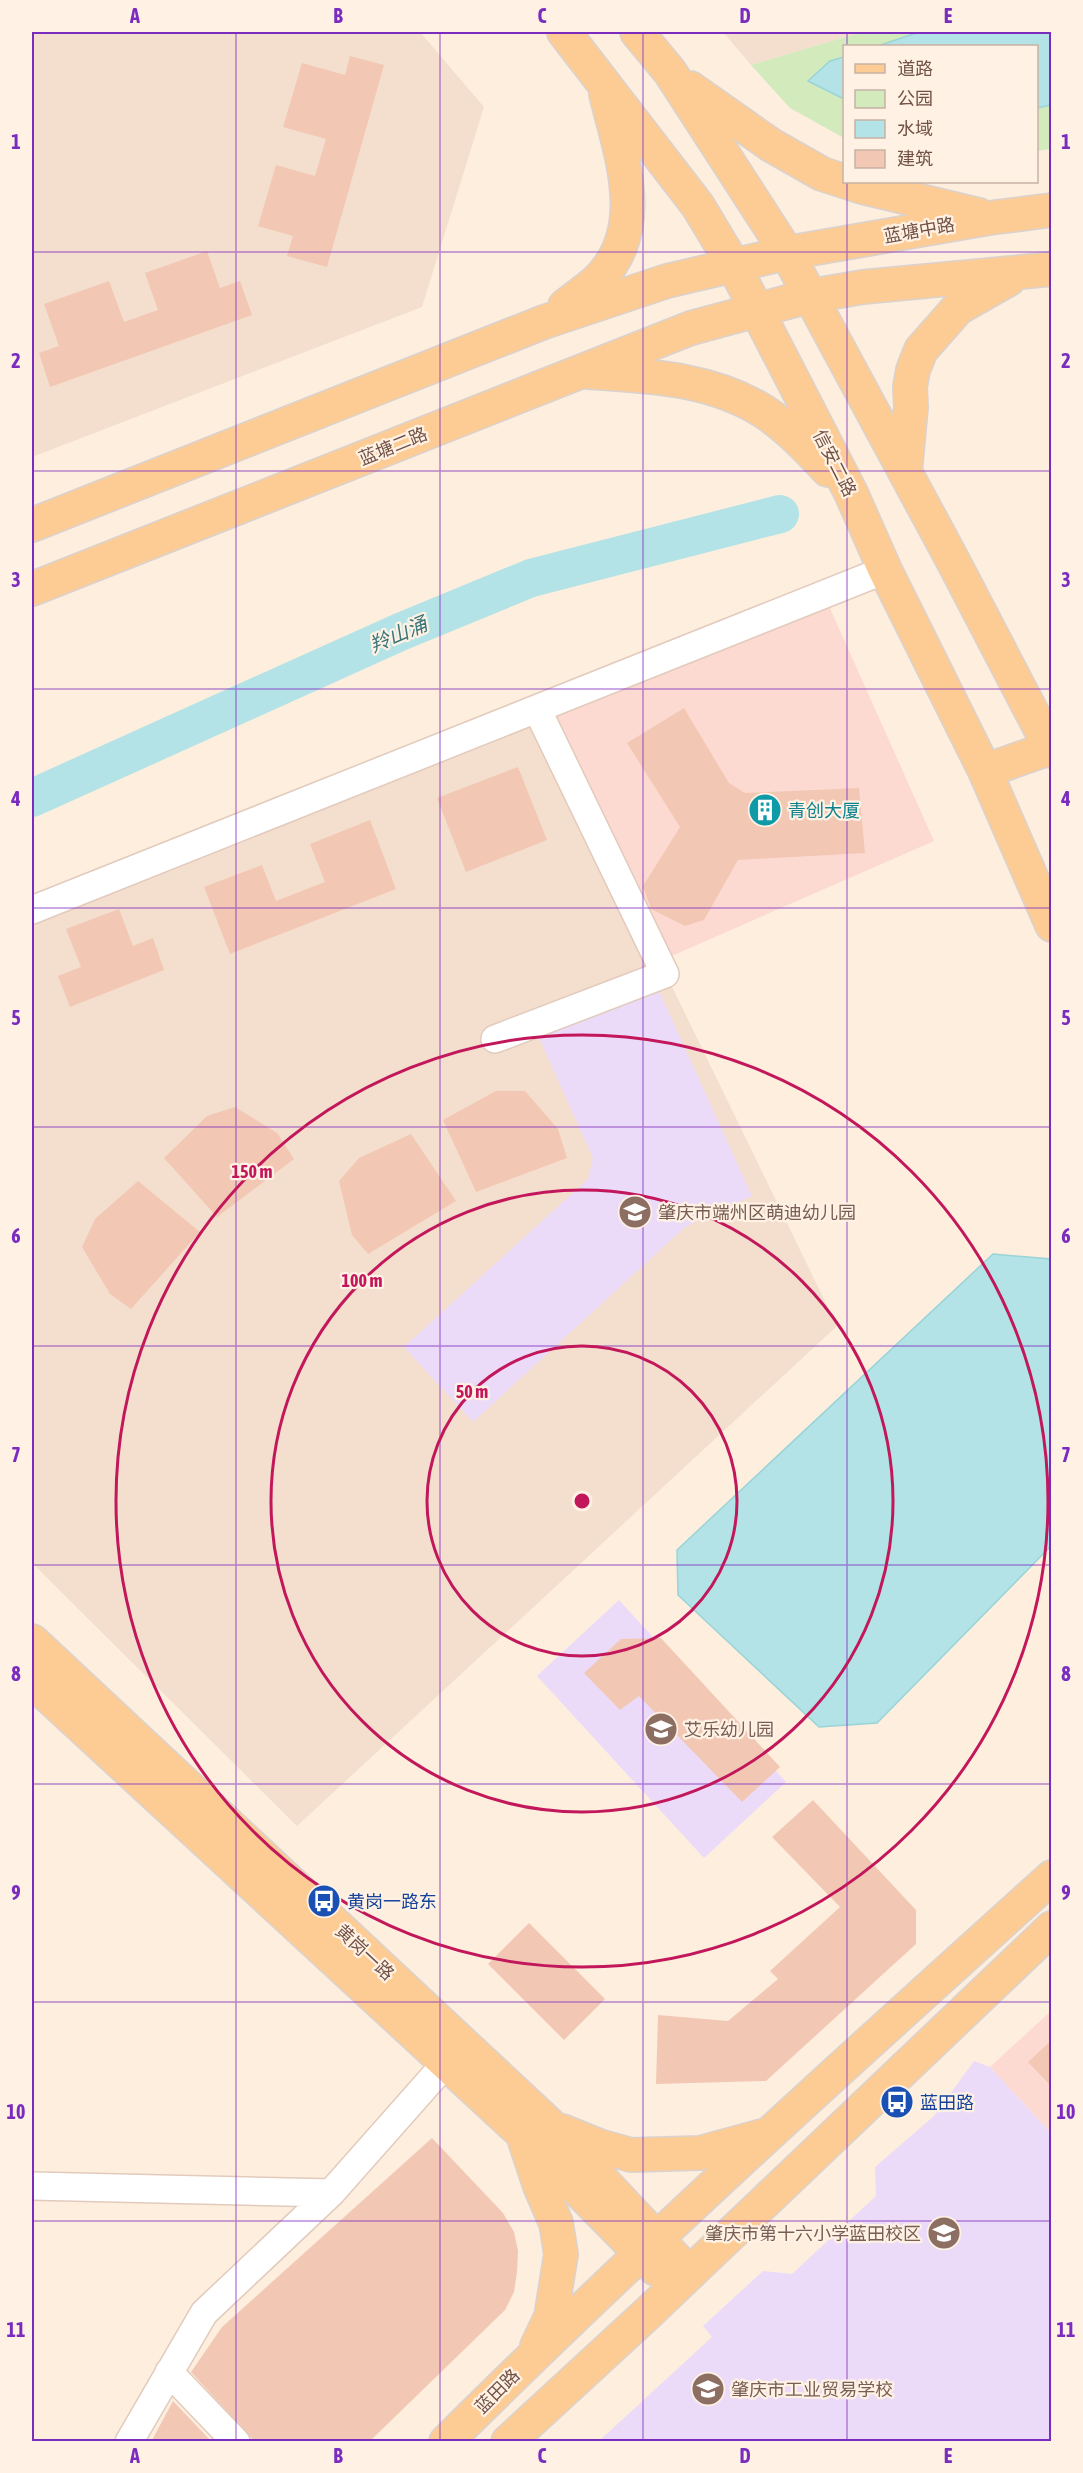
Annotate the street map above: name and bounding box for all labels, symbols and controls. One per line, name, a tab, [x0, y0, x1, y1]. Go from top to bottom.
text: A	[129, 4, 140, 27]
text: B	[333, 4, 343, 27]
text: C	[538, 4, 547, 27]
text: D	[739, 4, 751, 27]
text: E	[944, 4, 953, 27]
legend	[843, 45, 1038, 183]
text: 道路	[897, 58, 933, 79]
text: 公园	[897, 88, 933, 109]
text: 水域	[897, 118, 933, 139]
text: 1	[11, 130, 21, 153]
text: 1	[1061, 130, 1071, 153]
text: 建筑	[897, 148, 933, 169]
street label: 蓝塘中路	[882, 213, 956, 247]
text: 2	[11, 349, 21, 372]
text: 2	[1061, 349, 1071, 372]
street label: 蓝塘二路	[356, 423, 430, 469]
street label: 信安二路	[809, 426, 861, 500]
text: 3	[11, 568, 21, 591]
text: 3	[1061, 568, 1071, 591]
water label: 羚山涌	[366, 611, 432, 656]
text: 4	[10, 787, 21, 810]
text: 4	[1060, 787, 1071, 810]
building icon: 青创大厦	[747, 792, 783, 828]
place label: 青创大厦	[788, 800, 860, 821]
text: 5	[11, 1006, 21, 1029]
text: 5	[1061, 1006, 1071, 1029]
text: 150 m	[232, 1161, 272, 1182]
school or university icon: 肇庆市端州区萌迪幼儿园	[617, 1194, 653, 1230]
place label: 肇庆市端州区萌迪幼儿园	[658, 1202, 856, 1223]
text: 6	[11, 1224, 21, 1247]
text: 6	[1061, 1224, 1071, 1247]
text: 100 m	[342, 1270, 382, 1291]
text: 50 m	[456, 1381, 488, 1402]
text: 7	[11, 1443, 21, 1466]
text: 7	[1061, 1443, 1071, 1466]
centre of rings	[572, 1491, 592, 1511]
text: 8	[11, 1662, 21, 1685]
text: 8	[1061, 1662, 1071, 1685]
school or university icon: 艾乐幼儿园	[643, 1711, 679, 1747]
place label: 艾乐幼儿园	[684, 1719, 774, 1740]
text: 9	[11, 1881, 21, 1904]
text: 9	[1061, 1881, 1071, 1904]
bus stop icon: 黄岗一路东	[306, 1883, 342, 1919]
place label: 黄岗一路东	[347, 1891, 437, 1912]
street label: 黄岗一路	[332, 1920, 398, 1984]
bus stop icon: 蓝田路	[879, 2084, 915, 2120]
place label: 蓝田路	[920, 2092, 974, 2113]
text: 10	[7, 2100, 25, 2123]
text: 10	[1057, 2100, 1075, 2123]
school or university icon: 肇庆市第十六小学蓝田校区	[926, 2215, 962, 2251]
place label: 肇庆市第十六小学蓝田校区	[705, 2223, 921, 2244]
text: 11	[7, 2318, 25, 2341]
text: 11	[1057, 2318, 1075, 2341]
street label: 蓝田路	[470, 2364, 524, 2418]
school or university icon: 肇庆市工业贸易学校	[690, 2371, 726, 2407]
place label: 肇庆市工业贸易学校	[731, 2379, 893, 2400]
text: A	[129, 2444, 140, 2467]
text: B	[333, 2444, 343, 2467]
text: C	[538, 2444, 547, 2467]
text: D	[739, 2444, 751, 2467]
text: E	[944, 2444, 953, 2467]

